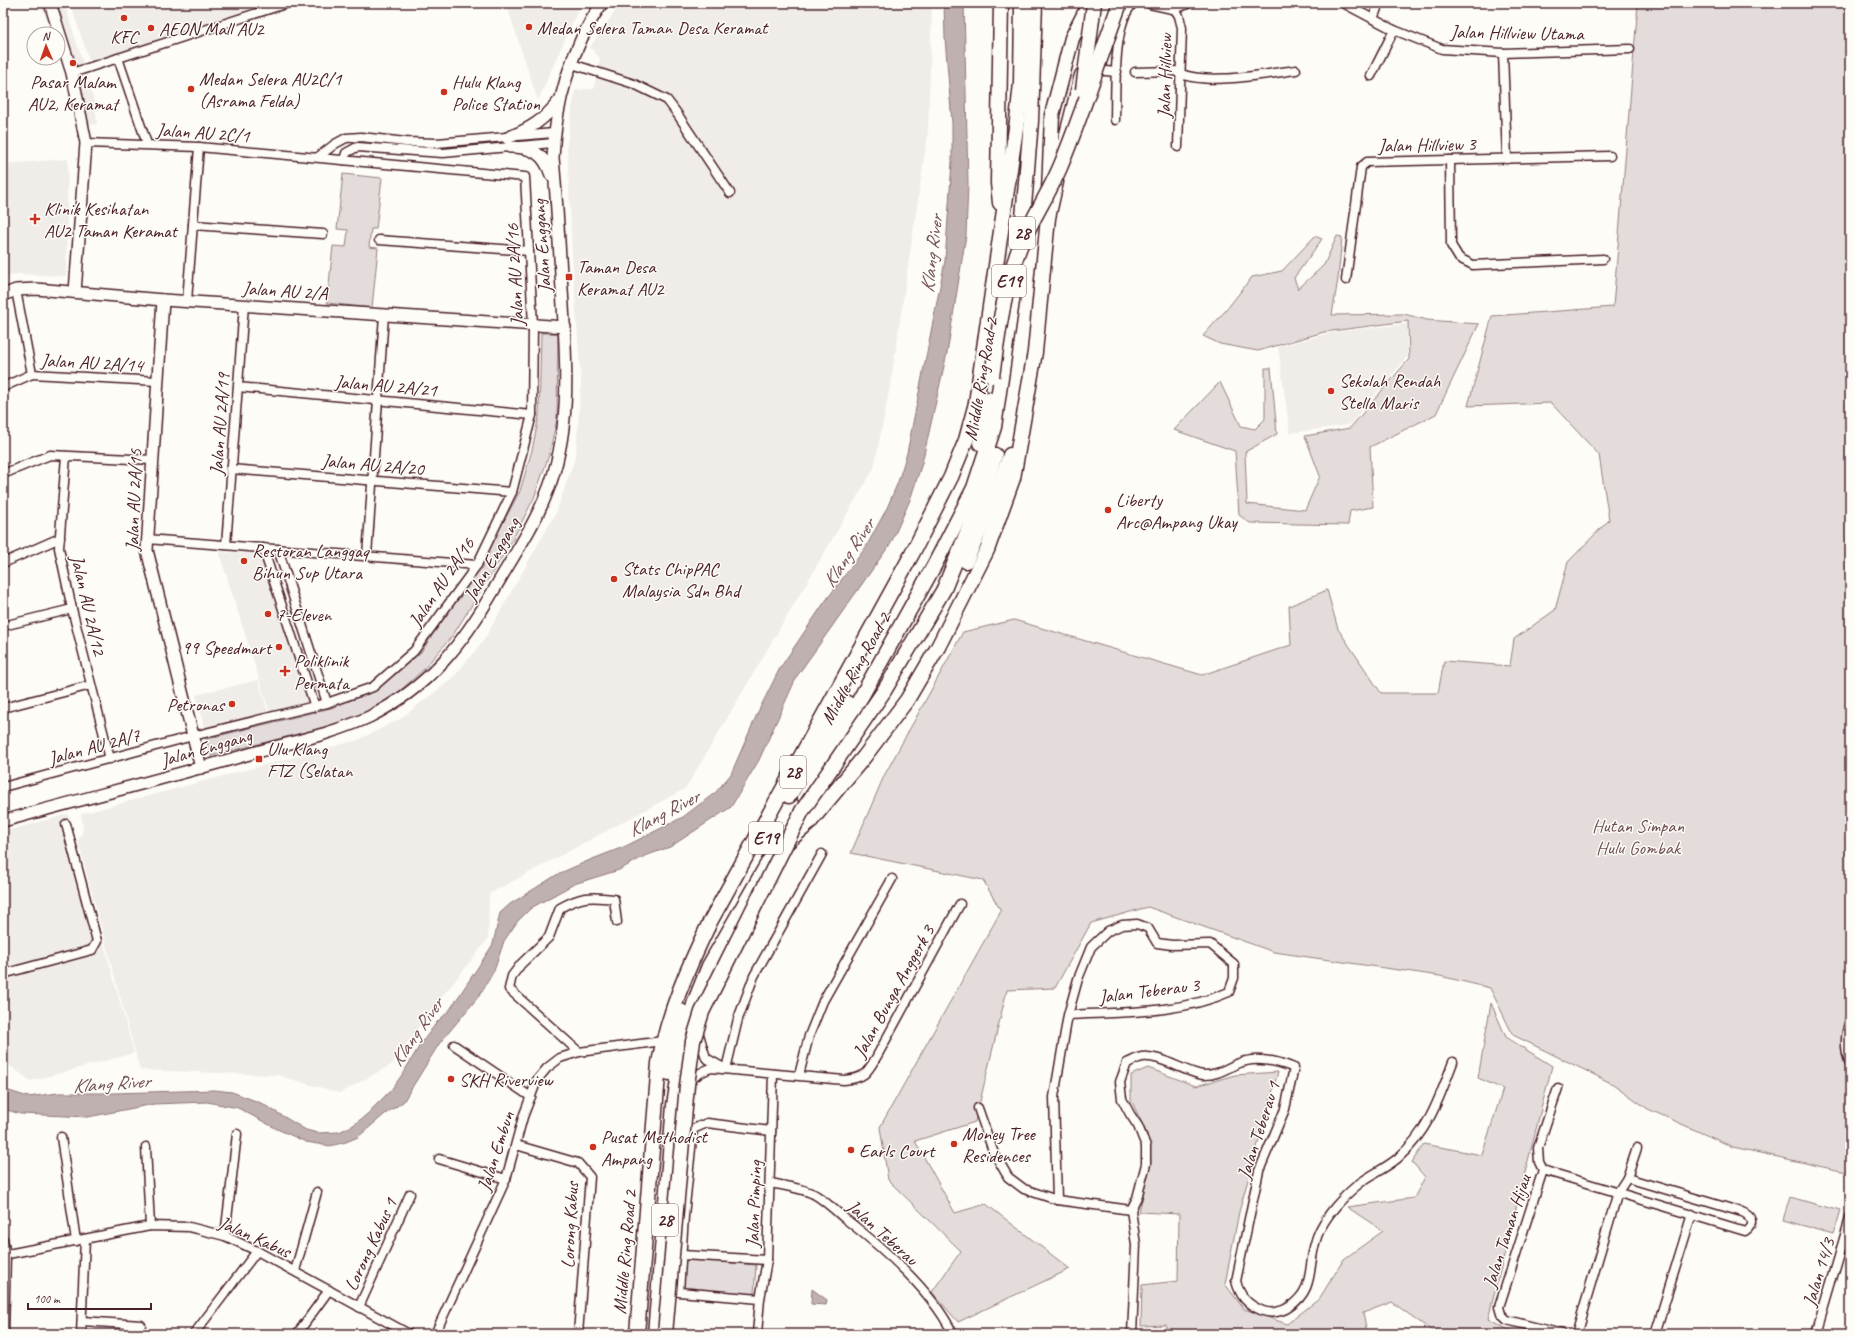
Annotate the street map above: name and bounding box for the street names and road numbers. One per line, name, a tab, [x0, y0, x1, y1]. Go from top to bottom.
street label: Jalan Hillview Utama	[1449, 20, 1585, 46]
street label: Jalan Hillview	[1152, 32, 1178, 119]
street label: Jalan AU 2C/1	[155, 118, 252, 148]
street label: Jalan Hillview 3	[1377, 132, 1477, 158]
street label: Jalan Enggang	[527, 197, 557, 294]
road number: 28	[1009, 217, 1035, 249]
street label: Jalan AU 2A/16	[500, 222, 530, 328]
road number: E19	[992, 265, 1026, 297]
street label: Jalan AU 2/A	[241, 276, 330, 306]
street label: Middle Ring Road 2	[958, 314, 1004, 443]
street label: Jalan AU 2A/14	[39, 348, 146, 378]
street label: Jalan AU 2A/21	[333, 369, 439, 403]
street label: Jalan AU 2A/19	[204, 371, 236, 477]
street label: Jalan AU 2A/15	[120, 447, 148, 553]
street label: Jalan AU 2A/20	[320, 448, 426, 482]
street label: Jalan Enggang	[458, 512, 526, 607]
street label: Jalan AU 2A/16	[403, 532, 481, 632]
street label: Jalan AU 2A/12	[65, 552, 112, 659]
street label: Middle Ring Road 2	[815, 607, 897, 729]
street label: Jalan AU 2A/7	[45, 723, 144, 771]
street label: Jalan Enggang	[157, 723, 256, 773]
road number: 28	[780, 756, 806, 788]
road number: E19	[749, 822, 783, 854]
street label: Jalan Bunga Anggerk 3	[847, 920, 941, 1063]
street label: Jalan Teberau 3	[1097, 973, 1202, 1009]
street label: Jalan Teberau 1	[1232, 1077, 1286, 1183]
street label: Jalan Embun	[471, 1108, 520, 1195]
street label: Jalan Pimping	[740, 1159, 768, 1249]
street label: Jalan Taman Hijau	[1477, 1171, 1537, 1292]
street label: Lorong Kabus	[556, 1180, 584, 1269]
street label: Middle Ring Road 2	[608, 1188, 642, 1315]
street label: Lorong Kabus 1	[339, 1193, 403, 1295]
street label: Jalan Teberau	[841, 1194, 924, 1272]
road number: 28	[652, 1204, 678, 1236]
street label: Jalan Kabus	[214, 1210, 297, 1264]
street label: Jalan 14/3	[1797, 1234, 1841, 1310]

